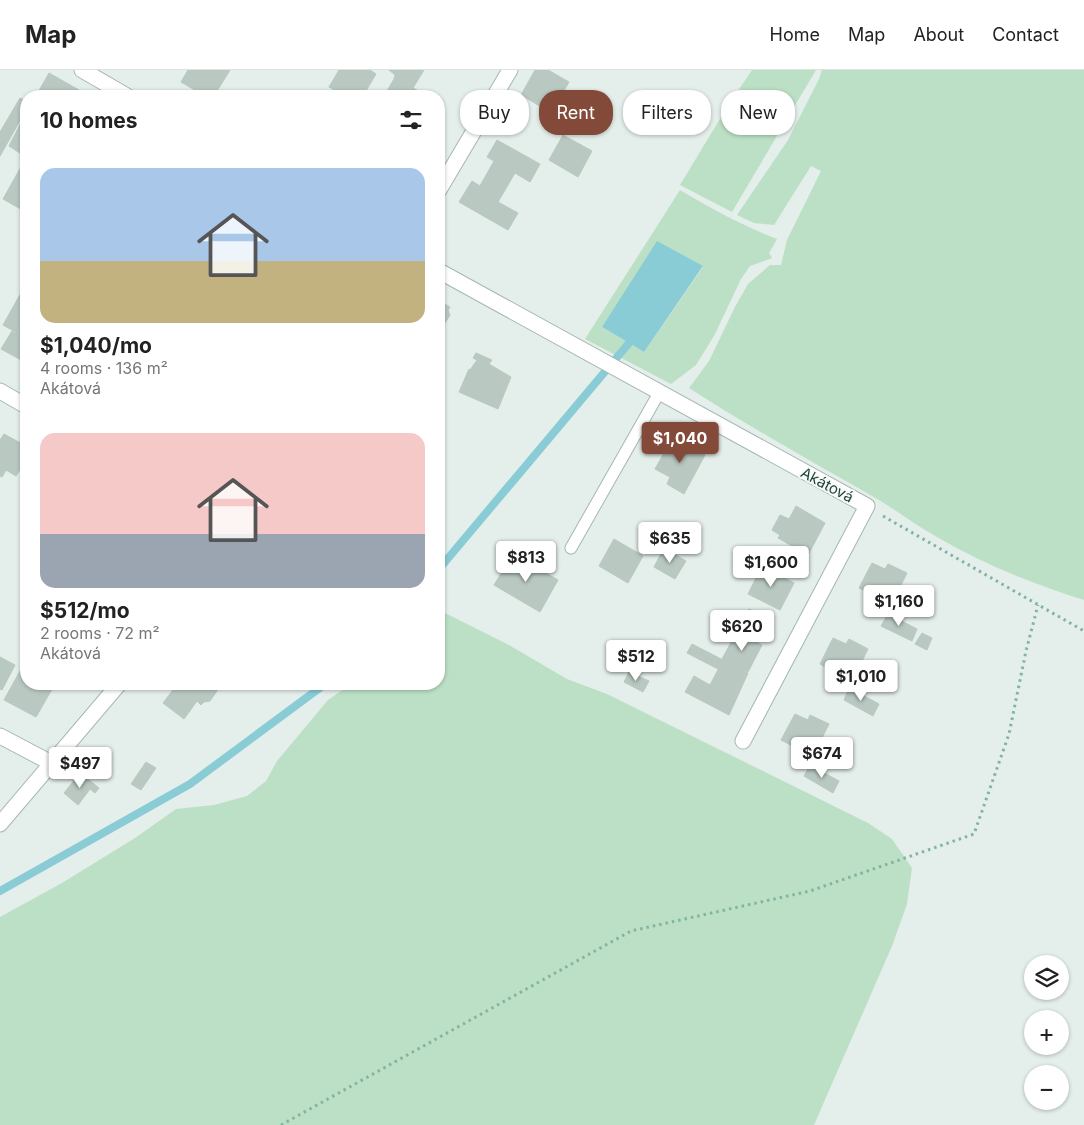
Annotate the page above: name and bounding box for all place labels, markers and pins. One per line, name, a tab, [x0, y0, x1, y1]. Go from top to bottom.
pin: $1,040	[639, 422, 721, 464]
pin: $635	[640, 522, 700, 564]
pin: $813	[496, 540, 556, 583]
pin: $1,600	[730, 546, 812, 588]
pin: $1,160	[858, 584, 940, 627]
pin: $620	[712, 610, 772, 652]
pin: $512	[606, 640, 666, 682]
pin: $1,010	[820, 660, 902, 702]
pin: $674	[792, 736, 852, 779]
pin: $497	[50, 746, 110, 789]

